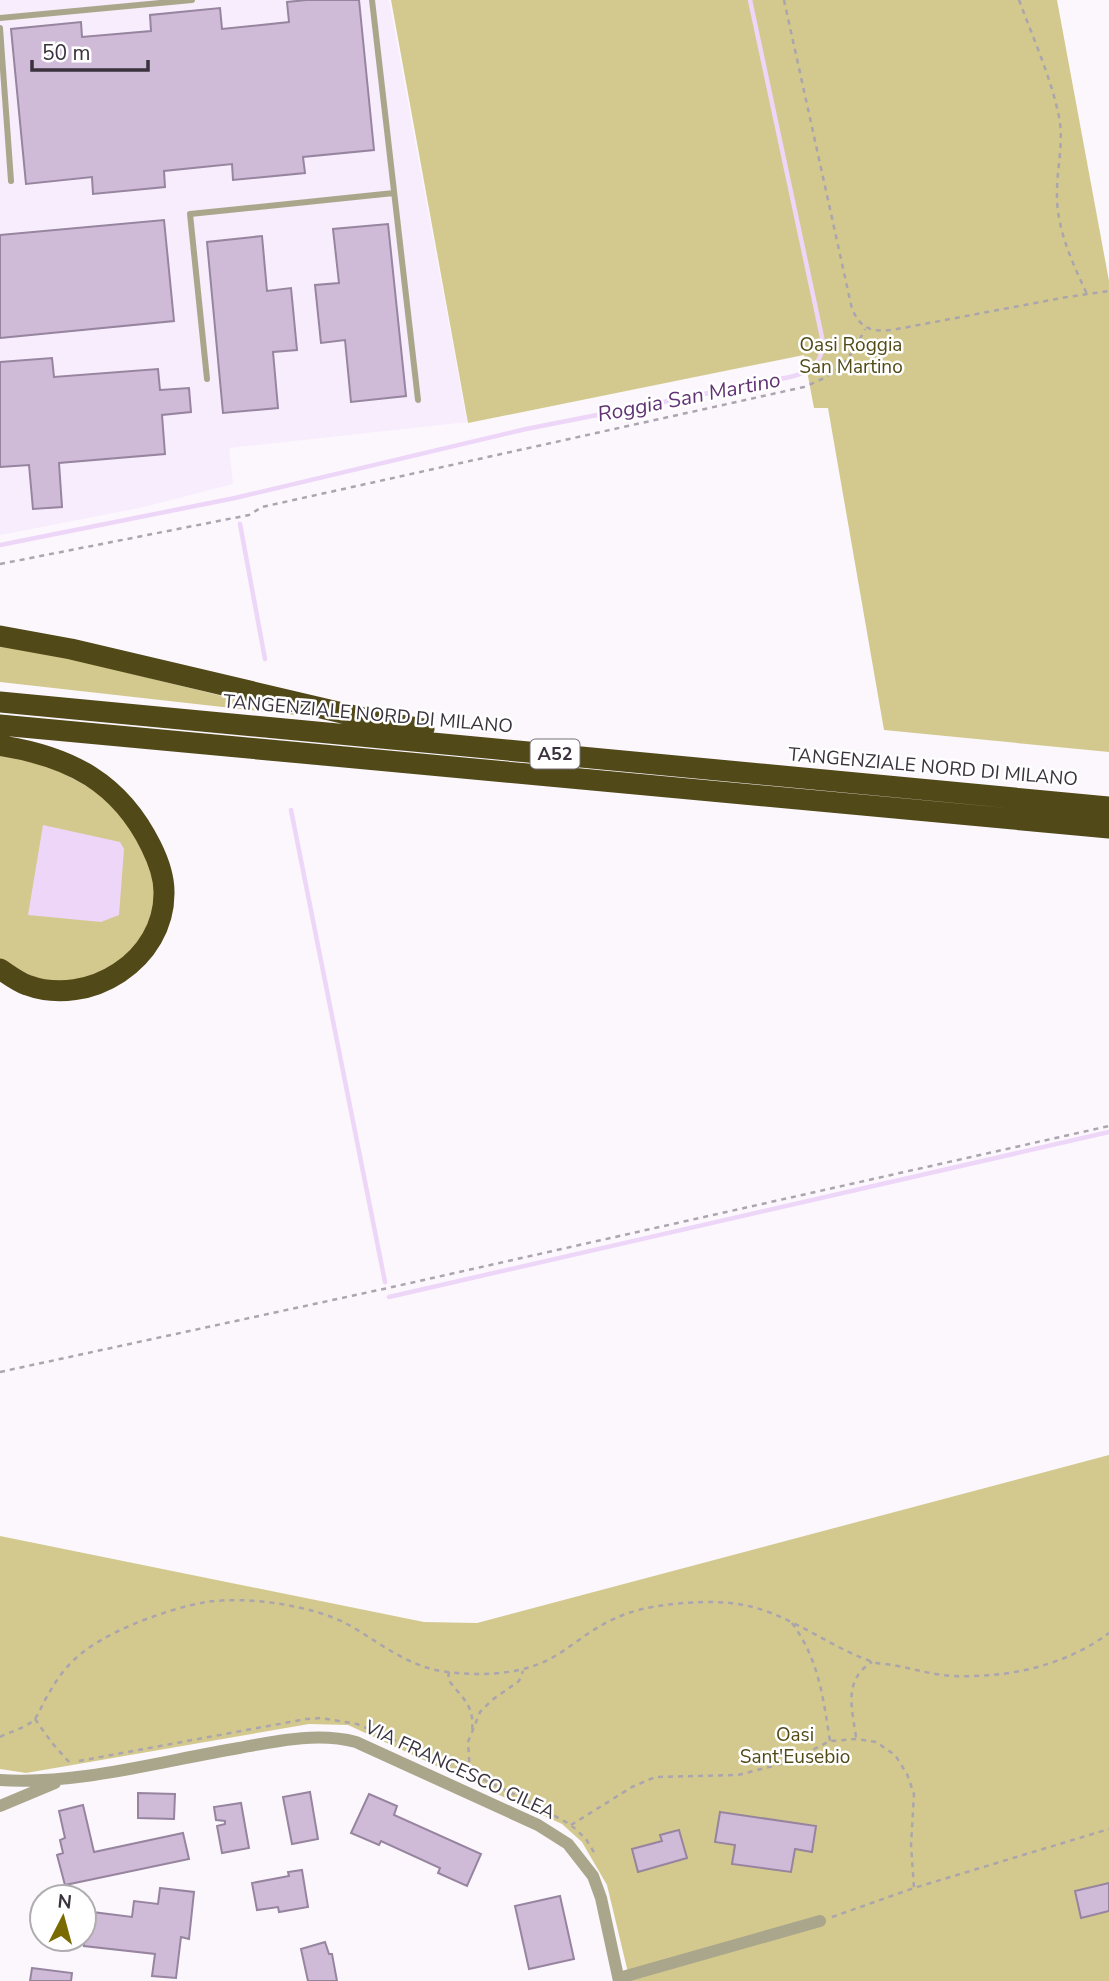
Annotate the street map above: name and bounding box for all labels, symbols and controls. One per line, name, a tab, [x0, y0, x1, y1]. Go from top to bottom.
scale bar	[32, 28, 147, 72]
text: 50 m	[42, 39, 91, 67]
park label: Oasi Roggia San Martino	[799, 332, 903, 380]
water label: Roggia San Martino	[595, 366, 783, 428]
street label: TANGENZIALE NORD DI MILANO	[222, 688, 514, 740]
road number: A52	[530, 740, 580, 768]
street label: TANGENZIALE NORD DI MILANO	[787, 741, 1079, 793]
street label: VIA FRANCESCO CILEA	[360, 1714, 560, 1826]
park label: Oasi Sant'Eusebio	[740, 1722, 850, 1770]
north arrow	[28, 1883, 98, 1953]
text: N	[56, 1888, 73, 1916]

